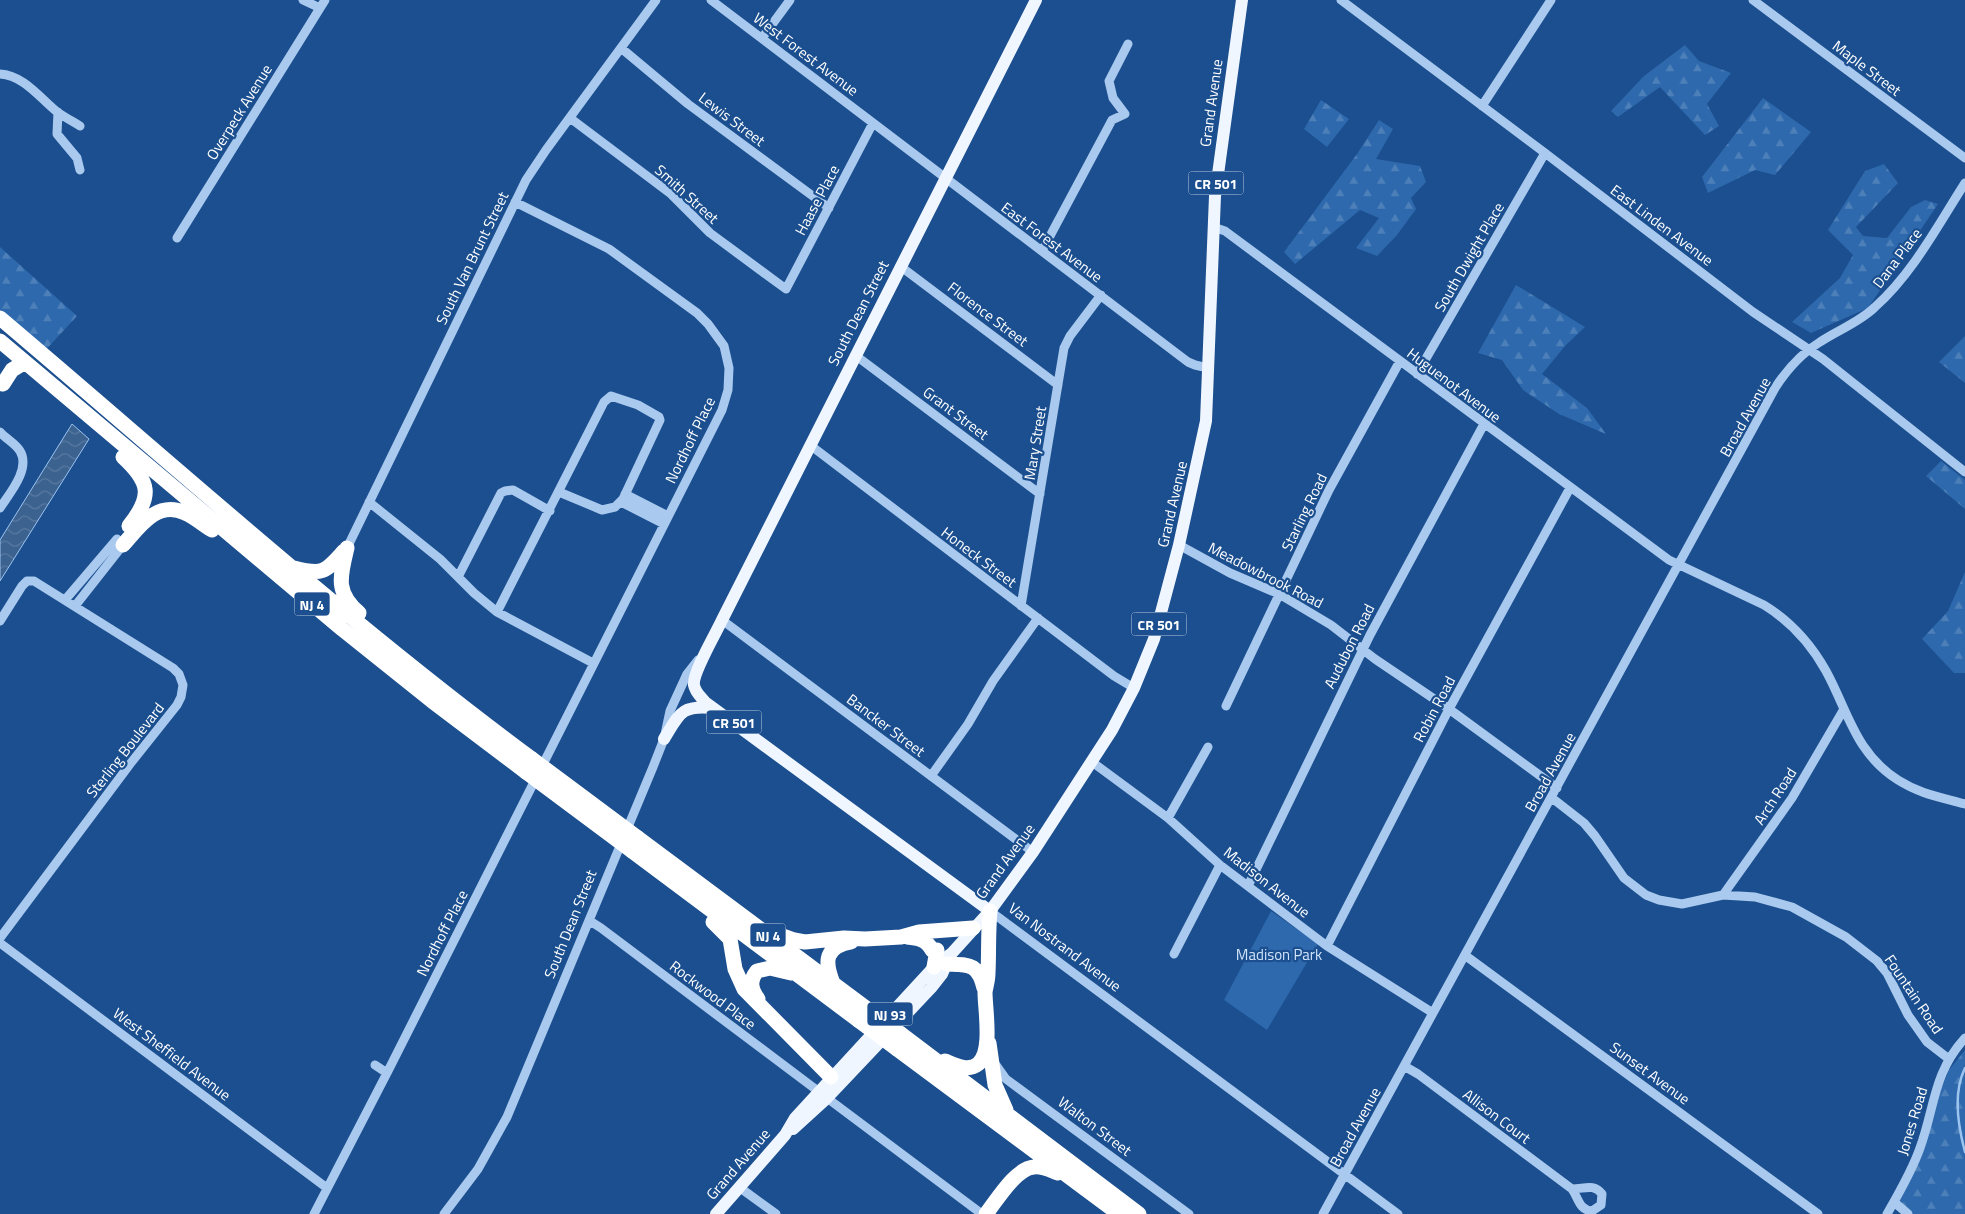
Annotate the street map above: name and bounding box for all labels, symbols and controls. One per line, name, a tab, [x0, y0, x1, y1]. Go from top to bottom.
street label: West Forest Avenue	[748, 7, 864, 101]
street label: Maple Street	[1828, 34, 1907, 102]
street label: Grand Avenue	[1193, 58, 1229, 148]
street label: Overpeck Avenue	[200, 60, 278, 164]
street label: Lewis Street	[694, 86, 771, 152]
street label: Smith Street	[650, 159, 725, 230]
street label: Haase Place	[789, 161, 845, 239]
road number: CR 501	[1188, 172, 1244, 194]
street label: East Linden Avenue	[1606, 179, 1718, 271]
street label: South Van Brunt Street	[430, 187, 515, 328]
street label: East Forest Avenue	[996, 196, 1108, 288]
street label: South Dwight Place	[1428, 198, 1510, 316]
street label: Dana Place	[1867, 223, 1927, 293]
street label: South Dean Street	[822, 256, 895, 370]
street label: Florence Street	[943, 276, 1034, 352]
street label: Huguenot Avenue	[1402, 342, 1506, 428]
street label: Broad Avenue	[1714, 373, 1776, 461]
street label: Grant Street	[918, 381, 994, 446]
street label: Nordhoff Place	[659, 393, 721, 487]
street label: Mary Street	[1018, 404, 1052, 482]
street label: Grand Avenue	[1151, 458, 1193, 550]
street label: Starling Road	[1275, 469, 1333, 555]
street label: Honeck Street	[936, 521, 1022, 593]
street label: Meadowbrook Road	[1204, 536, 1328, 614]
road number: NJ 4	[294, 592, 330, 616]
street label: Audubon Road	[1318, 600, 1380, 692]
road number: CR 501	[1132, 612, 1186, 636]
street label: Robin Road	[1407, 672, 1461, 746]
street label: Bancker Street	[842, 688, 931, 763]
street label: Sterling Boulevard	[80, 697, 170, 803]
road number: CR 501	[706, 710, 762, 734]
street label: Broad Avenue	[1519, 728, 1581, 816]
street label: Arch Road	[1748, 763, 1802, 829]
street label: Grand Avenue	[970, 819, 1040, 903]
street label: Madison Avenue	[1219, 841, 1315, 923]
street label: South Dean Street	[538, 866, 603, 982]
street label: Nordhoff Place	[410, 886, 474, 980]
street label: Van Nostrand Avenue	[1004, 897, 1126, 997]
road number: NJ 4	[750, 924, 786, 946]
park label: Madison Park	[1236, 943, 1322, 966]
street label: Fountain Road	[1879, 950, 1949, 1038]
street label: Rockwood Place	[665, 955, 761, 1035]
street label: West Sheffield Avenue	[108, 1002, 236, 1106]
road number: NJ 93	[868, 1002, 912, 1026]
street label: Sunset Avenue	[1605, 1036, 1695, 1110]
street label: Broad Avenue	[1324, 1083, 1386, 1171]
street label: Allison Court	[1458, 1083, 1536, 1150]
street label: Jones Road	[1891, 1084, 1933, 1158]
street label: Walton Street	[1053, 1091, 1137, 1162]
street label: Grand Avenue	[700, 1123, 776, 1205]

